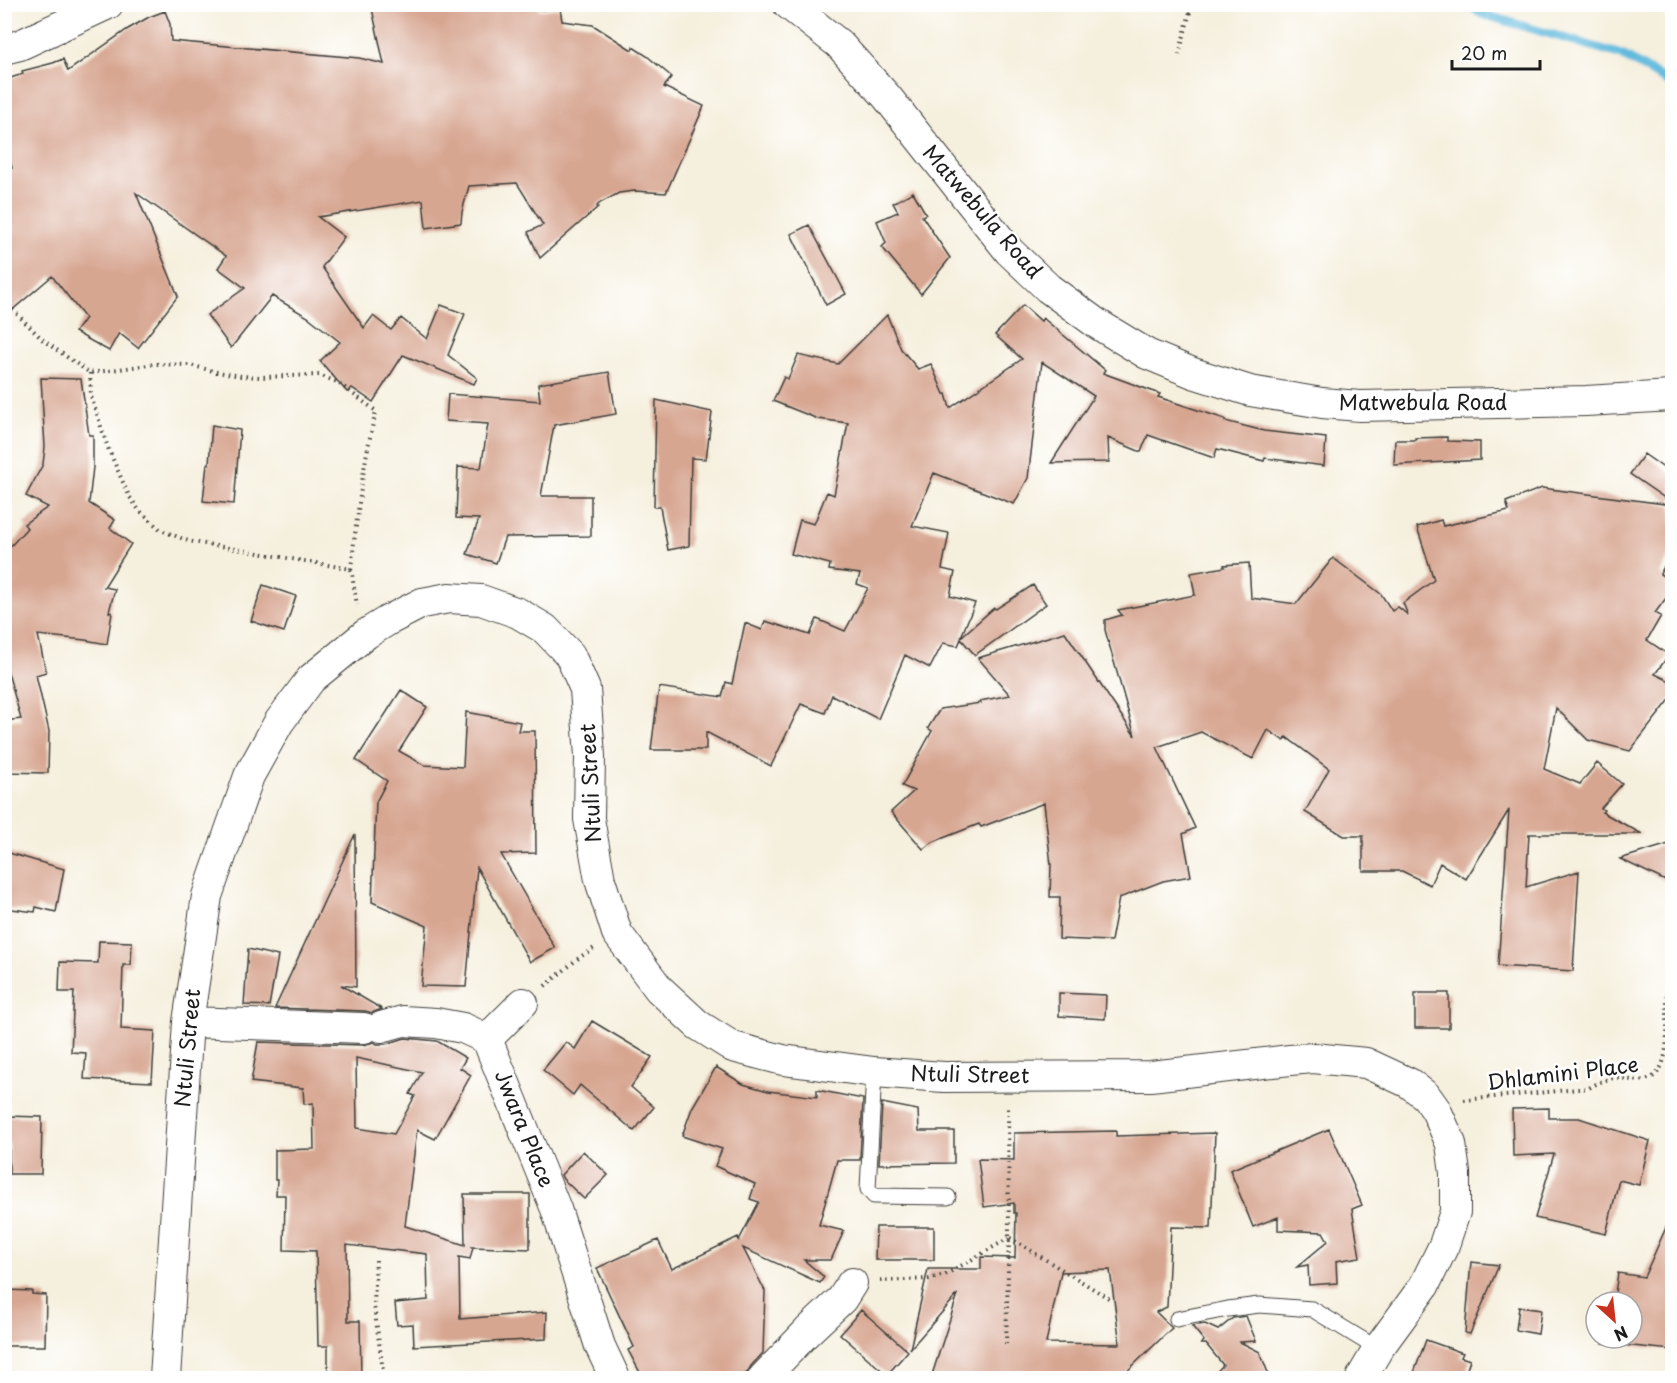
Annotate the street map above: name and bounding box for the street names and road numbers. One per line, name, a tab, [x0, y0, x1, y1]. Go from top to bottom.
street label: Matwebula Road	[916, 137, 1051, 285]
street label: Matwebula Road	[1339, 385, 1507, 417]
street label: Ntuli Street	[570, 723, 608, 843]
street label: Ntuli Street	[165, 987, 207, 1108]
street label: Dhlamini Place	[1485, 1047, 1640, 1097]
street label: Ntuli Street	[910, 1056, 1030, 1090]
street label: Jwara Place	[488, 1065, 564, 1192]

